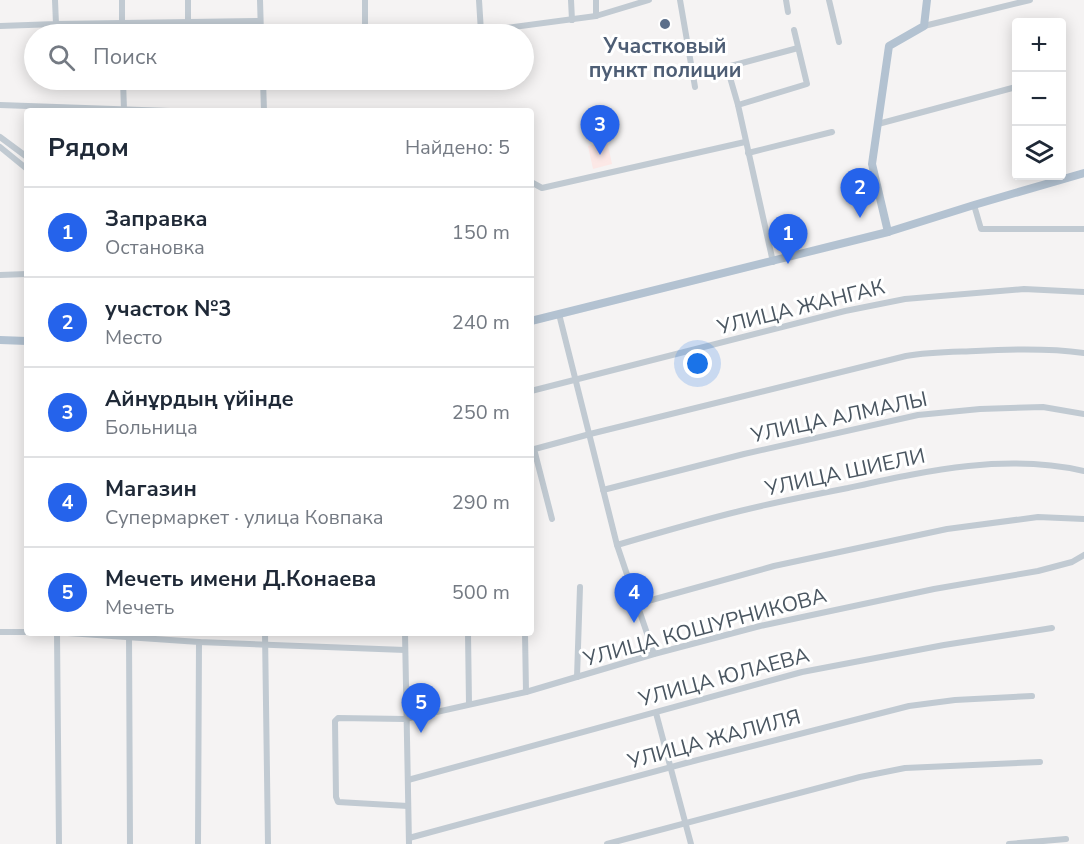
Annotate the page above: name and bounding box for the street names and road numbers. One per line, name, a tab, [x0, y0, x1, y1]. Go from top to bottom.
street label: УЛИЦА ЖАНГАК	[713, 273, 888, 342]
street label: УЛИЦА АЛМАЛЫ	[747, 385, 930, 450]
street label: УЛИЦА ШИЕЛИ	[761, 441, 928, 503]
street label: УЛИЦА КОШУРНИКОВА	[579, 581, 830, 673]
street label: УЛИЦА ЮЛАЕВА	[635, 641, 812, 714]
street label: УЛИЦА ЖАЛИЛЯ	[623, 702, 804, 776]

